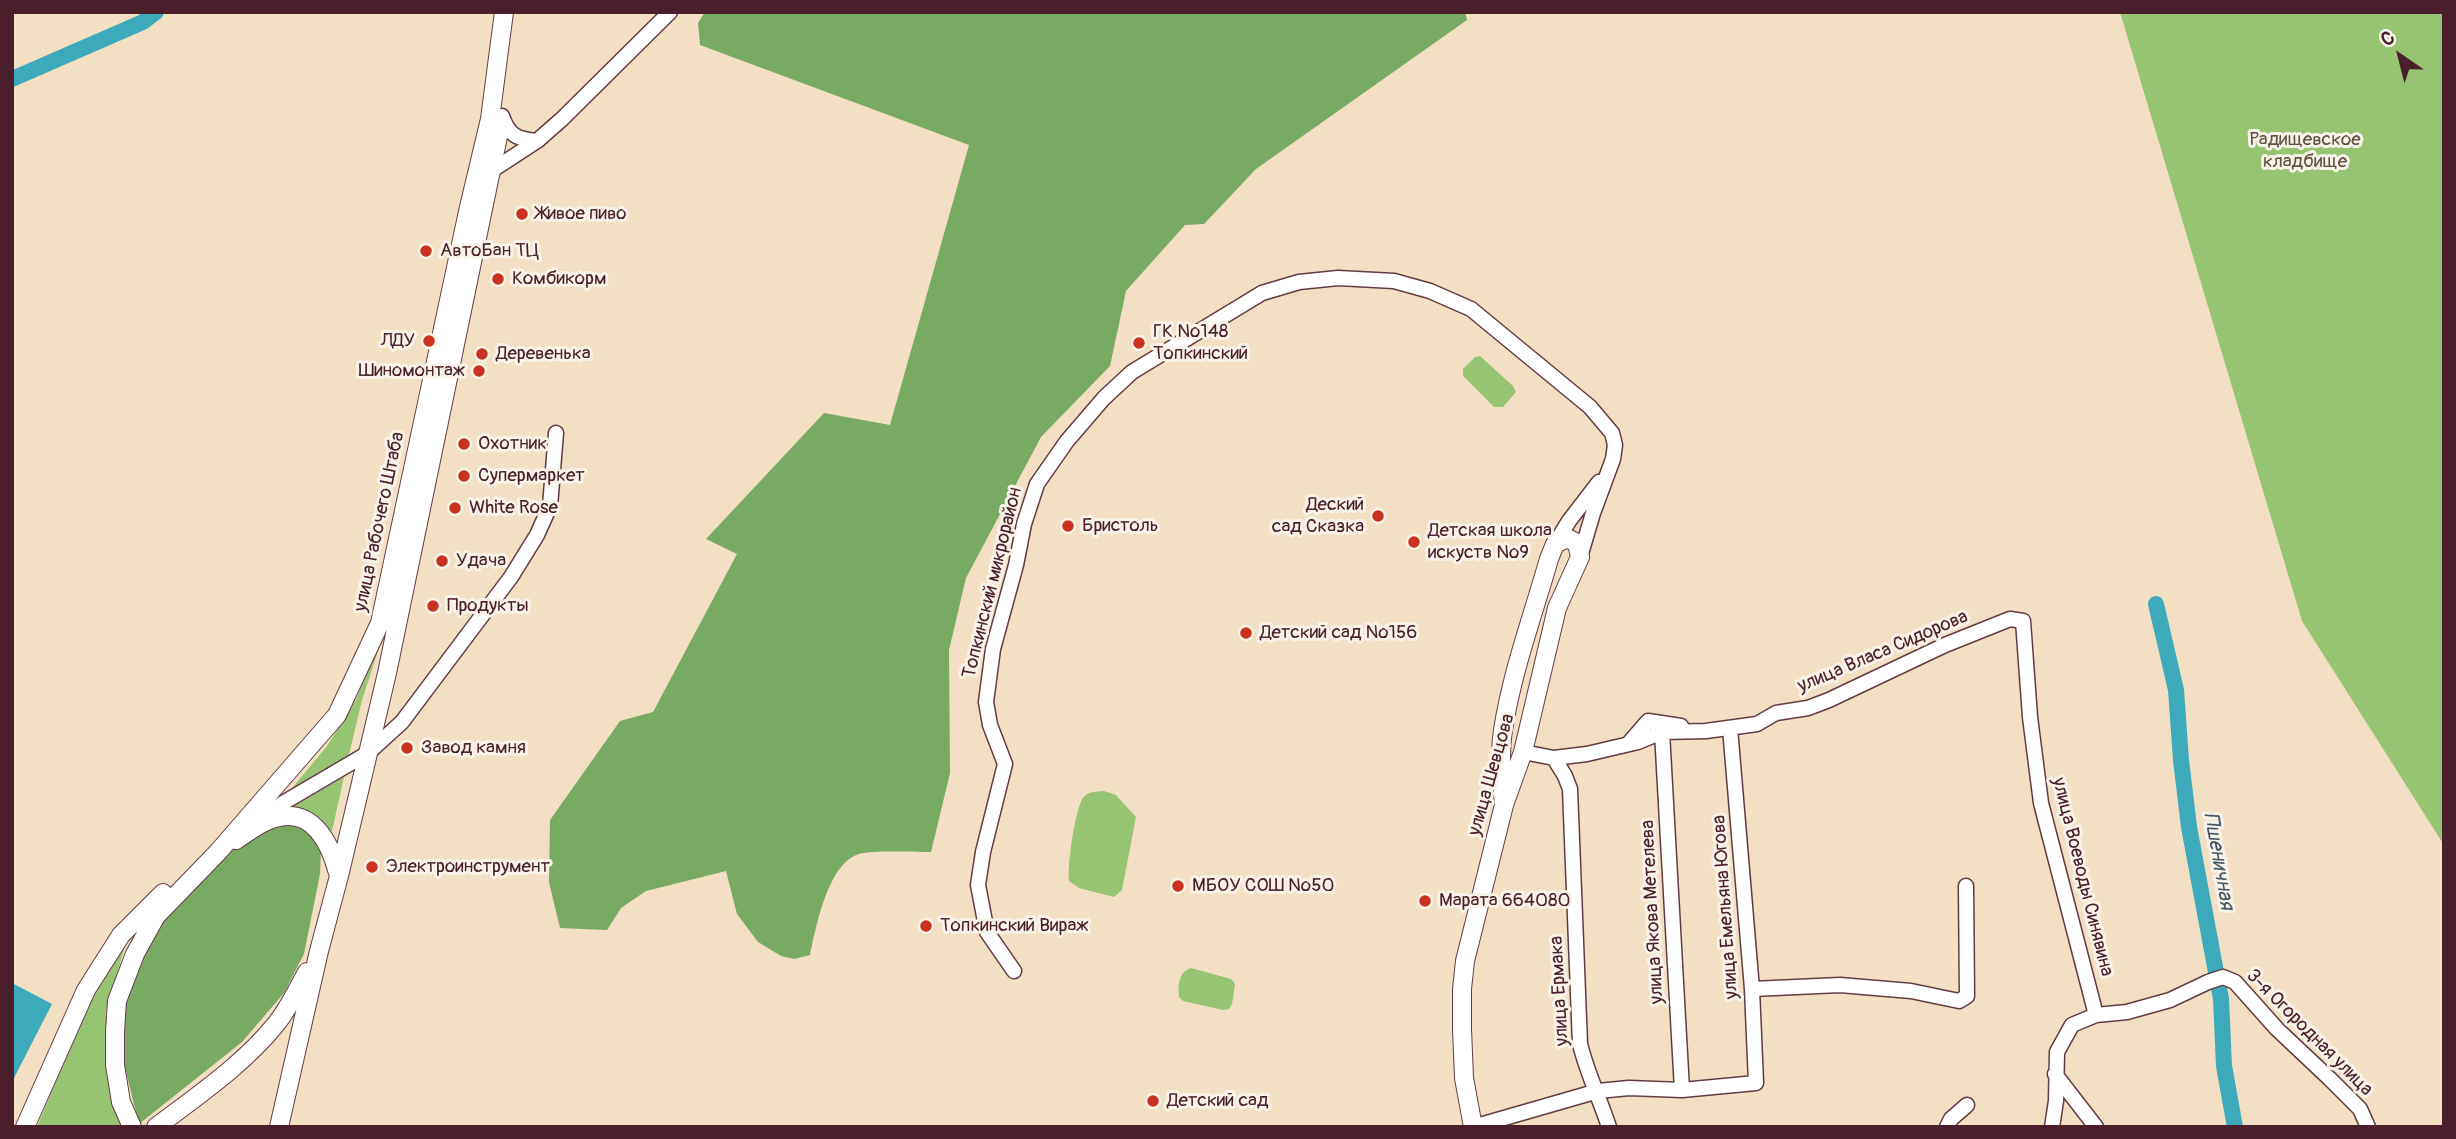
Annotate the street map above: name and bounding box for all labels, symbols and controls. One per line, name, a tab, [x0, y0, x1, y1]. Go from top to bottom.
north arrow	[2365, 21, 2435, 91]
text: С	[2376, 26, 2400, 52]
park label: Радищевское кладбище	[2249, 129, 2361, 173]
place label: Живое пиво	[536, 203, 627, 225]
marker: Живое пиво	[514, 206, 530, 222]
place label: АвтоБан ТЦ	[440, 240, 539, 262]
marker: АвтоБан ТЦ	[418, 243, 434, 259]
place label: Комбикорм	[512, 268, 607, 290]
marker: Комбикорм	[490, 271, 506, 287]
place label: ГК №148 Топкинский	[1153, 321, 1248, 365]
place label: ЛДУ	[381, 330, 415, 352]
marker: ЛДУ	[421, 333, 437, 349]
marker: ГК №148 Топкинский	[1131, 335, 1147, 351]
place label: Деревенька	[496, 343, 591, 365]
marker: Деревенька	[474, 346, 490, 362]
place label: Шиномонтаж	[359, 360, 465, 382]
marker: Шиномонтаж	[471, 363, 487, 379]
street label: улица Рабочего Штаба	[350, 430, 410, 614]
place label: Охотник	[478, 433, 547, 455]
marker: Охотник	[456, 436, 472, 452]
place label: Супермаркет	[478, 465, 585, 487]
marker: Супермаркет	[456, 468, 472, 484]
street label: Топкинский микрорайон	[958, 485, 1028, 681]
place label: Деский сад Сказка	[1272, 494, 1364, 538]
place label: White Rose	[469, 497, 558, 519]
marker: White Rose	[447, 500, 463, 516]
marker: Деский сад Сказка	[1370, 508, 1386, 524]
place label: Бристоль	[1082, 515, 1159, 537]
marker: Бристоль	[1060, 518, 1076, 534]
place label: Детская школа искуств №9	[1428, 520, 1552, 564]
marker: Детская школа искуств №9	[1406, 534, 1422, 550]
place label: Удача	[456, 550, 506, 572]
marker: Удача	[434, 553, 450, 569]
place label: Продукты	[447, 595, 529, 617]
marker: Продукты	[425, 598, 441, 614]
street label: улица Власа Сидорова	[1794, 606, 1972, 698]
place label: Детский сад №156	[1260, 622, 1417, 644]
marker: Детский сад №156	[1238, 625, 1254, 641]
street label: улица Шевцова	[1464, 711, 1520, 839]
place label: Завод камня	[421, 737, 526, 759]
marker: Завод камня	[399, 740, 415, 756]
street label: улица Воеводы Синявина	[2046, 775, 2118, 979]
water label: Пшеничная	[2197, 810, 2239, 912]
street label: улица Емельяна Югова	[1708, 814, 1744, 1000]
street label: улица Якова Метелева	[1637, 819, 1669, 1005]
place label: Электроинструмент	[386, 856, 550, 878]
marker: Электроинструмент	[364, 859, 380, 875]
place label: МБОУ СОШ №50	[1192, 875, 1334, 897]
marker: МБОУ СОШ №50	[1170, 878, 1186, 894]
place label: Марата 664080	[1439, 890, 1570, 912]
marker: Марата 664080	[1417, 893, 1433, 909]
place label: Топкинский Вираж	[940, 915, 1088, 937]
marker: Топкинский Вираж	[918, 918, 934, 934]
street label: улица Ермака	[1546, 935, 1574, 1047]
street label: 3-я Огородная улица	[2241, 965, 2377, 1101]
place label: Детский сад	[1167, 1090, 1268, 1112]
marker: Детский сад	[1145, 1093, 1161, 1109]

